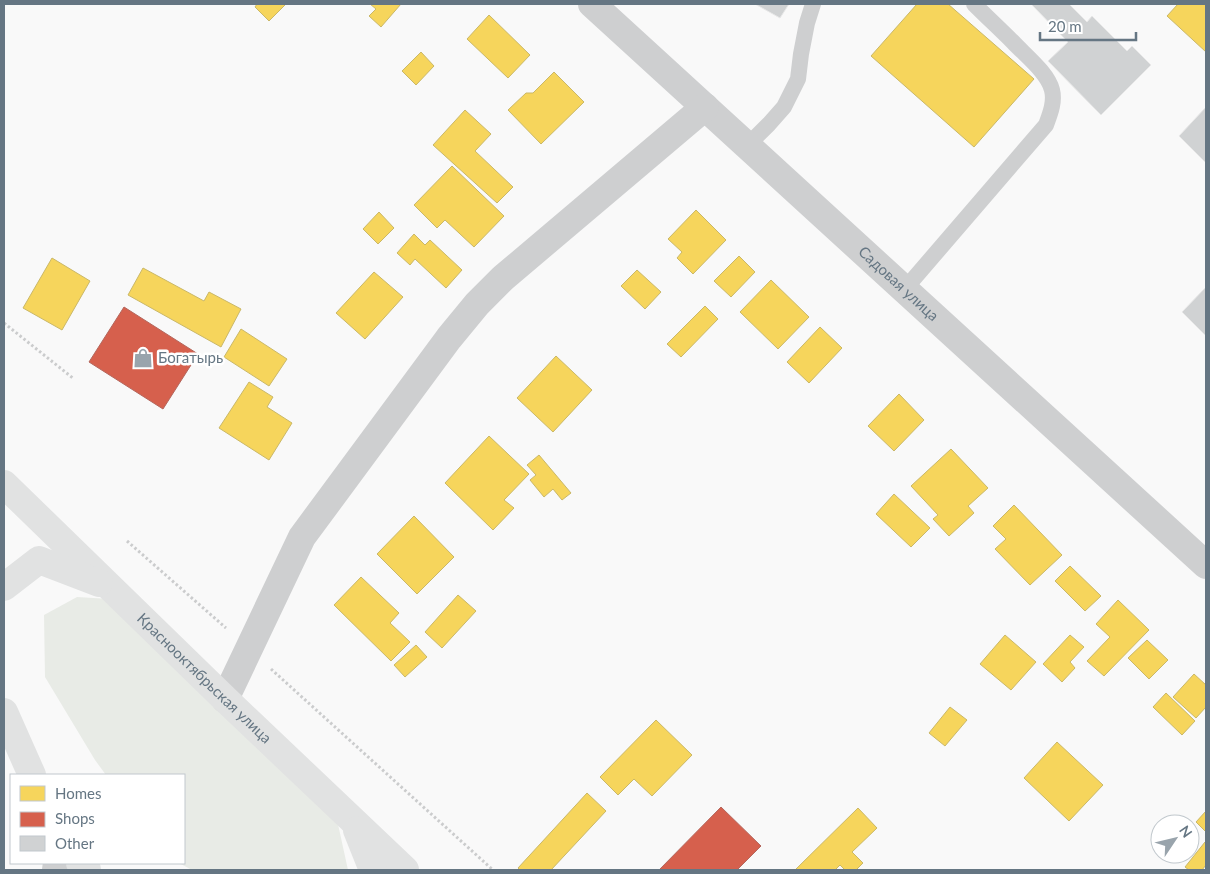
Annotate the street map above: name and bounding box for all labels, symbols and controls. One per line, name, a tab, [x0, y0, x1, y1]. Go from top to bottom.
scale bar	[1040, 10, 1136, 42]
text: 20 m	[1048, 17, 1082, 35]
street label: Садовая улица	[855, 242, 943, 324]
shop icon: Богатырь	[132, 347, 154, 369]
place label: Богатырь	[158, 348, 223, 366]
street label: Краснооктябрьская улица	[134, 609, 276, 747]
legend	[10, 774, 185, 864]
text: Homes	[55, 784, 101, 802]
text: Shops	[55, 809, 95, 827]
north arrow	[1150, 814, 1200, 864]
text: N	[1176, 822, 1196, 841]
text: Other	[55, 834, 95, 852]

